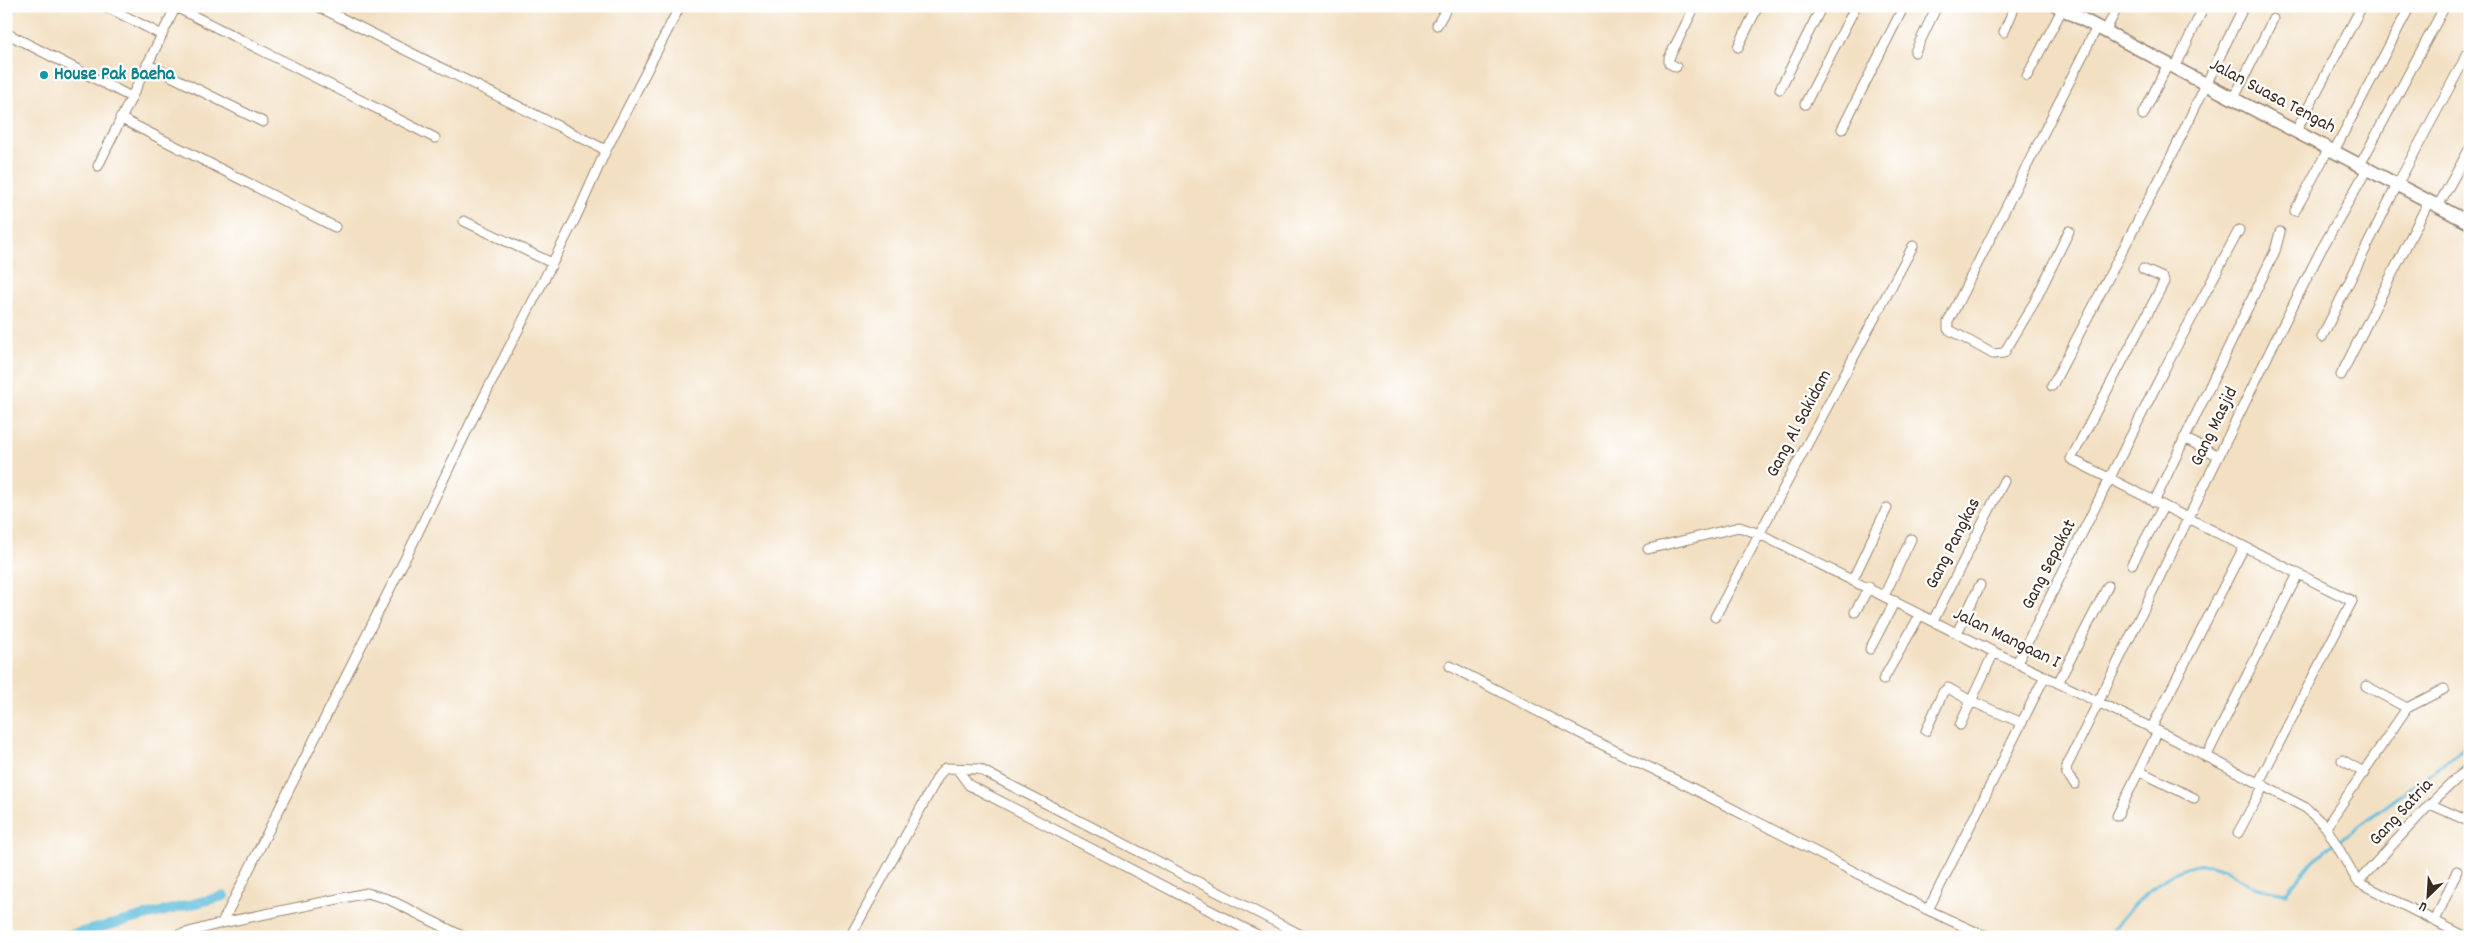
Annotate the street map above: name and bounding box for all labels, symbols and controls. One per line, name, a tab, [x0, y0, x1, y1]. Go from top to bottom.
street label: Jalan Suasa Tengah	[2204, 52, 2340, 142]
place label: House Pak Baeha	[54, 62, 176, 89]
marker: House Pak Baeha	[38, 69, 50, 81]
street label: Gang Al Sakidam	[1760, 365, 1840, 483]
street label: Gang Masjid	[2184, 383, 2246, 471]
street label: Gang Pangkas	[1919, 494, 1989, 594]
street label: Gang Sepakat	[2016, 515, 2084, 615]
street label: Jalan Mangaan I	[1948, 601, 2064, 677]
street label: Gang Satria	[2364, 772, 2441, 853]
north arrow	[2404, 870, 2454, 920]
text: U	[2416, 895, 2431, 916]

